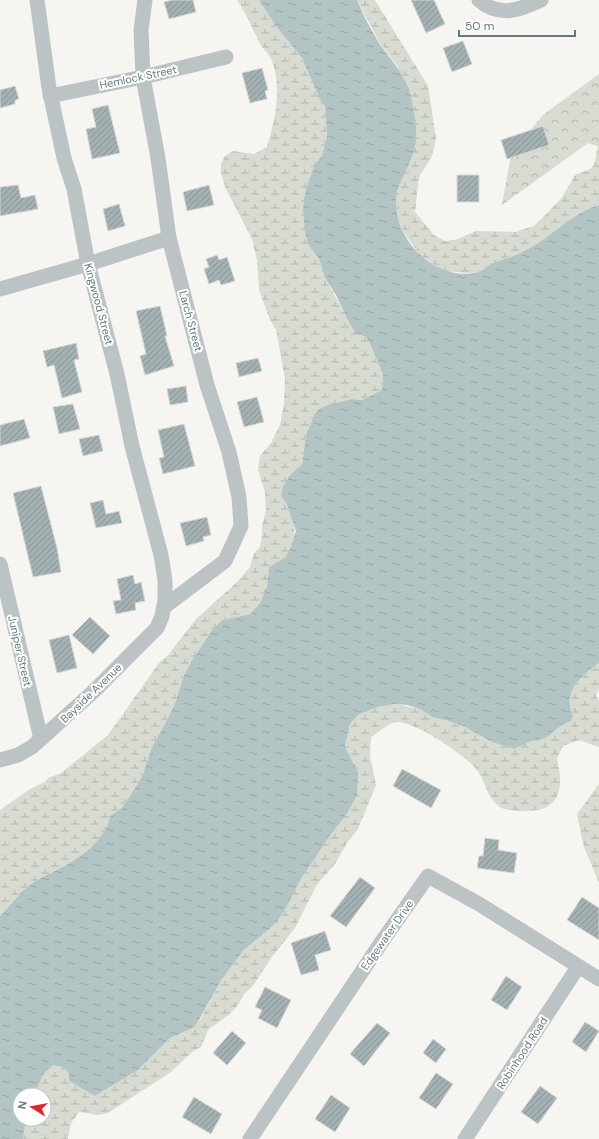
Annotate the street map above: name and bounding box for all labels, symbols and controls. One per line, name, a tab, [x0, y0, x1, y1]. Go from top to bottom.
scale bar	[459, 12, 575, 38]
text: 50 m	[465, 18, 494, 34]
street label: Hemlock Street	[98, 62, 178, 92]
street label: Kingwood Street	[81, 262, 117, 346]
street label: Larch Street	[176, 289, 206, 353]
street label: Juniper Street	[5, 614, 35, 688]
street label: Bayside Avenue	[57, 660, 125, 726]
street label: Edgewater Drive	[358, 897, 416, 973]
street label: Robinhood Road	[493, 1014, 551, 1092]
north arrow	[12, 1087, 52, 1127]
text: N	[15, 1100, 30, 1110]

